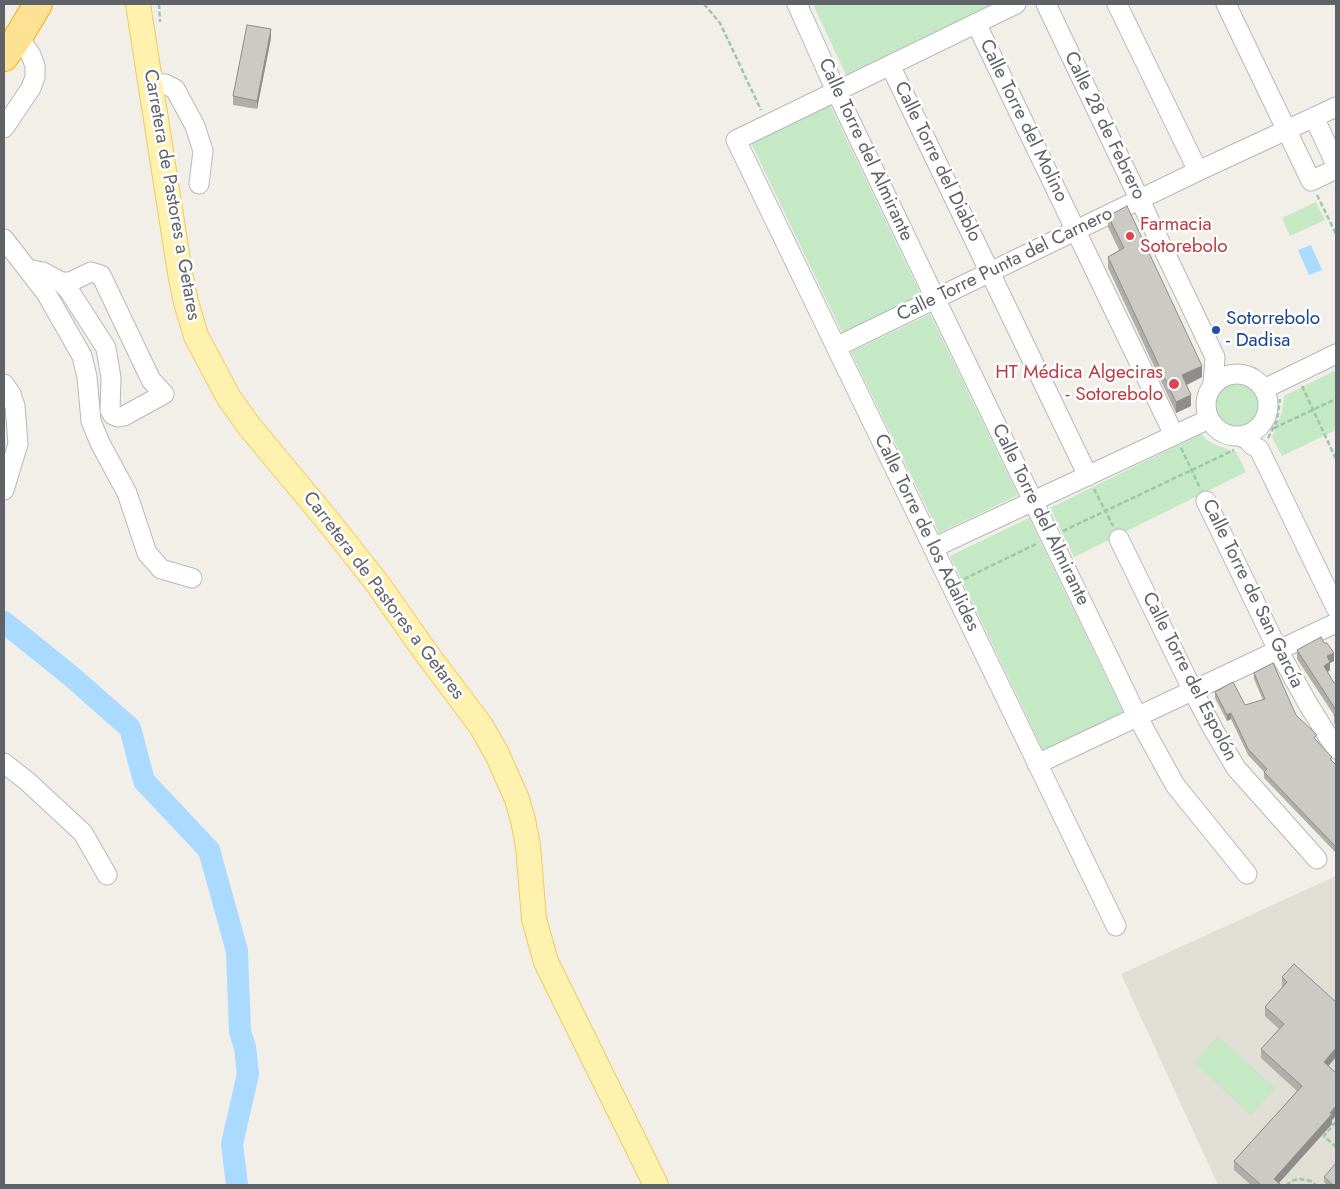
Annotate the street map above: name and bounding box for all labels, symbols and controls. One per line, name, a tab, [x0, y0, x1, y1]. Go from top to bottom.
street label: Calle Torre del Molino	[974, 36, 1072, 206]
street label: Calle 28 de Febrero	[1058, 48, 1150, 204]
street label: Calle Torre del Almirante	[813, 55, 917, 245]
street label: Carretera de Pastores a Getares	[138, 68, 204, 322]
street label: Calle Torre del Diablo	[888, 78, 986, 246]
street label: Calle Torre Punta del Carnero	[893, 203, 1117, 327]
place label: Farmacia Sotorebolo	[1140, 214, 1228, 258]
marker: Farmacia Sotorebolo	[1124, 230, 1136, 242]
place label: Sotorrebolo - Dadisa	[1226, 308, 1320, 352]
marker: Sotorrebolo - Dadisa	[1210, 324, 1222, 336]
place label: HT Médica Algeciras - Sotorebolo	[995, 362, 1163, 406]
marker: HT Médica Algeciras - Sotorebolo	[1167, 377, 1181, 391]
street label: Calle Torre del Almirante	[986, 420, 1094, 610]
street label: Calle Torre de los Adalides	[868, 431, 984, 635]
street label: Carretera de Pastores a Getares	[297, 488, 469, 704]
street label: Calle Torre de San García	[1196, 496, 1308, 692]
street label: Calle Torre del Espolón	[1136, 589, 1242, 765]

